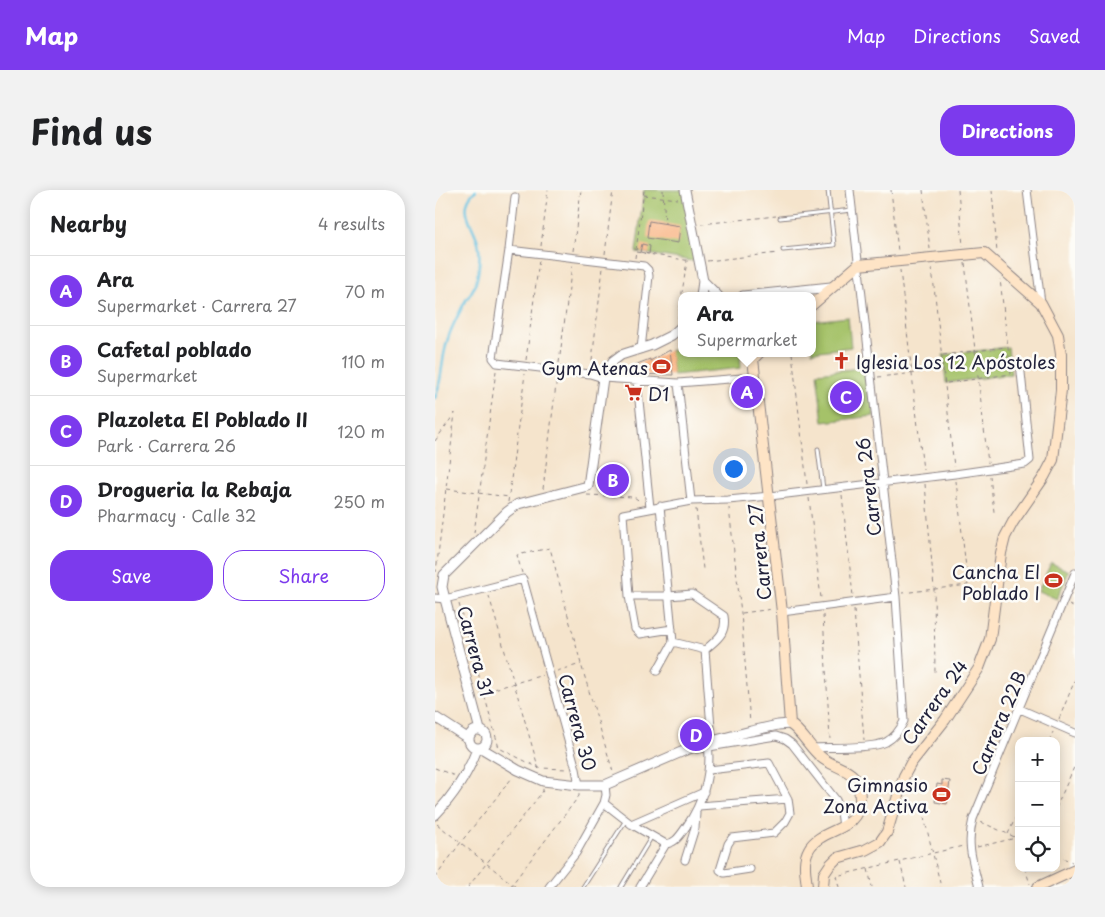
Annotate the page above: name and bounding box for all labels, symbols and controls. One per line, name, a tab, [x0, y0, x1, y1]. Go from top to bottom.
text: Map	[25, 17, 78, 53]
text: Map	[847, 22, 885, 49]
text: Directions	[913, 22, 1001, 49]
text: Saved	[1029, 22, 1080, 49]
text: Find us	[30, 104, 152, 157]
button: Directions	[940, 105, 1075, 156]
text: Nearby	[50, 207, 127, 239]
text: 4 results	[318, 211, 385, 235]
text: Ara	[97, 265, 134, 293]
text: A	[60, 279, 72, 303]
text: 70 m	[345, 279, 385, 303]
popup	[678, 292, 816, 357]
text: Supermarket · Carrera 27	[97, 293, 297, 317]
text: Ara	[697, 299, 734, 327]
text: Supermarket	[697, 327, 797, 351]
text: Cafetal poblado	[97, 335, 251, 363]
place label: Iglesia Los 12 Apóstoles	[856, 348, 1055, 375]
text: B	[61, 349, 71, 373]
text: 110 m	[342, 349, 385, 373]
church icon: Iglesia Los 12 Apóstoles	[832, 351, 852, 371]
place label: Gym Atenas	[541, 354, 648, 381]
sports icon: Gym Atenas	[652, 357, 672, 377]
text: Supermarket	[97, 363, 197, 387]
pin: A	[731, 373, 763, 411]
pin: C	[830, 378, 862, 416]
place label: D1	[648, 380, 669, 407]
supermarket icon: D1	[624, 383, 644, 403]
text: Plazoleta El Poblado II	[97, 405, 308, 433]
text: C	[60, 419, 72, 443]
text: 120 m	[338, 419, 385, 443]
text: Park · Carrera 26	[97, 433, 236, 457]
street label: Carrera 26	[849, 436, 887, 538]
your location	[721, 456, 747, 482]
pin: B	[597, 461, 629, 499]
text: Drogueria la Rebaja	[97, 475, 292, 503]
text: D	[60, 489, 72, 513]
text: 250 m	[334, 489, 385, 513]
street label: Carrera 27	[740, 502, 778, 602]
text: Pharmacy · Calle 32	[97, 503, 256, 527]
button: Save	[50, 550, 213, 601]
button: Share	[223, 550, 385, 601]
place label: Cancha El Poblado I	[952, 558, 1040, 606]
sports icon: Cancha El Poblado I	[1044, 571, 1064, 591]
street label: Carrera 31	[451, 603, 501, 699]
street label: Carrera 24	[895, 654, 973, 750]
street label: Carrera 22B	[964, 667, 1032, 779]
street label: Carrera 30	[552, 671, 604, 773]
pin: D	[680, 716, 712, 754]
map controls	[1015, 737, 1060, 872]
button: +	[1015, 737, 1060, 782]
place label: Gimnasio Zona Activa	[823, 771, 929, 819]
button: −	[1015, 782, 1060, 827]
sports icon: Gimnasio Zona Activa	[932, 784, 952, 804]
button: locate	[1015, 827, 1060, 872]

